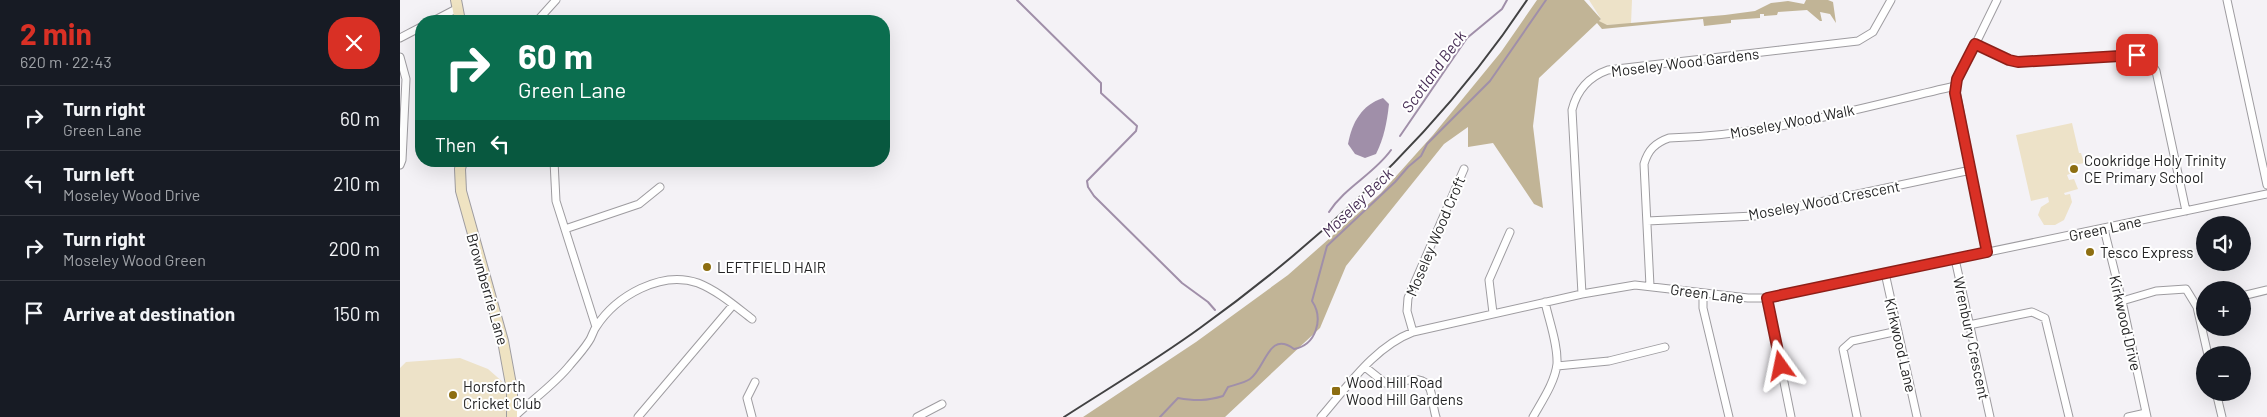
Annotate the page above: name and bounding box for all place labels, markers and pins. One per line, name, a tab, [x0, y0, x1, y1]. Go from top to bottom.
pin	[2116, 34, 2158, 76]
place label: Cookridge Holy Trinity CE Primary School	[2084, 151, 2226, 186]
marker: Cookridge Holy Trinity CE Primary School	[2068, 163, 2080, 175]
place label: Tesco Express	[2100, 243, 2193, 261]
marker: Tesco Express	[2084, 246, 2096, 258]
place label: LEFTFIELD HAIR	[717, 258, 826, 276]
marker: LEFTFIELD HAIR	[701, 261, 713, 273]
place label: Wood Hill Road Wood Hill Gardens	[1346, 373, 1463, 408]
place label: Horsforth Cricket Club	[463, 377, 542, 412]
marker: Wood Hill Road Wood Hill Gardens	[1330, 385, 1342, 397]
marker: Horsforth Cricket Club	[447, 389, 459, 401]

